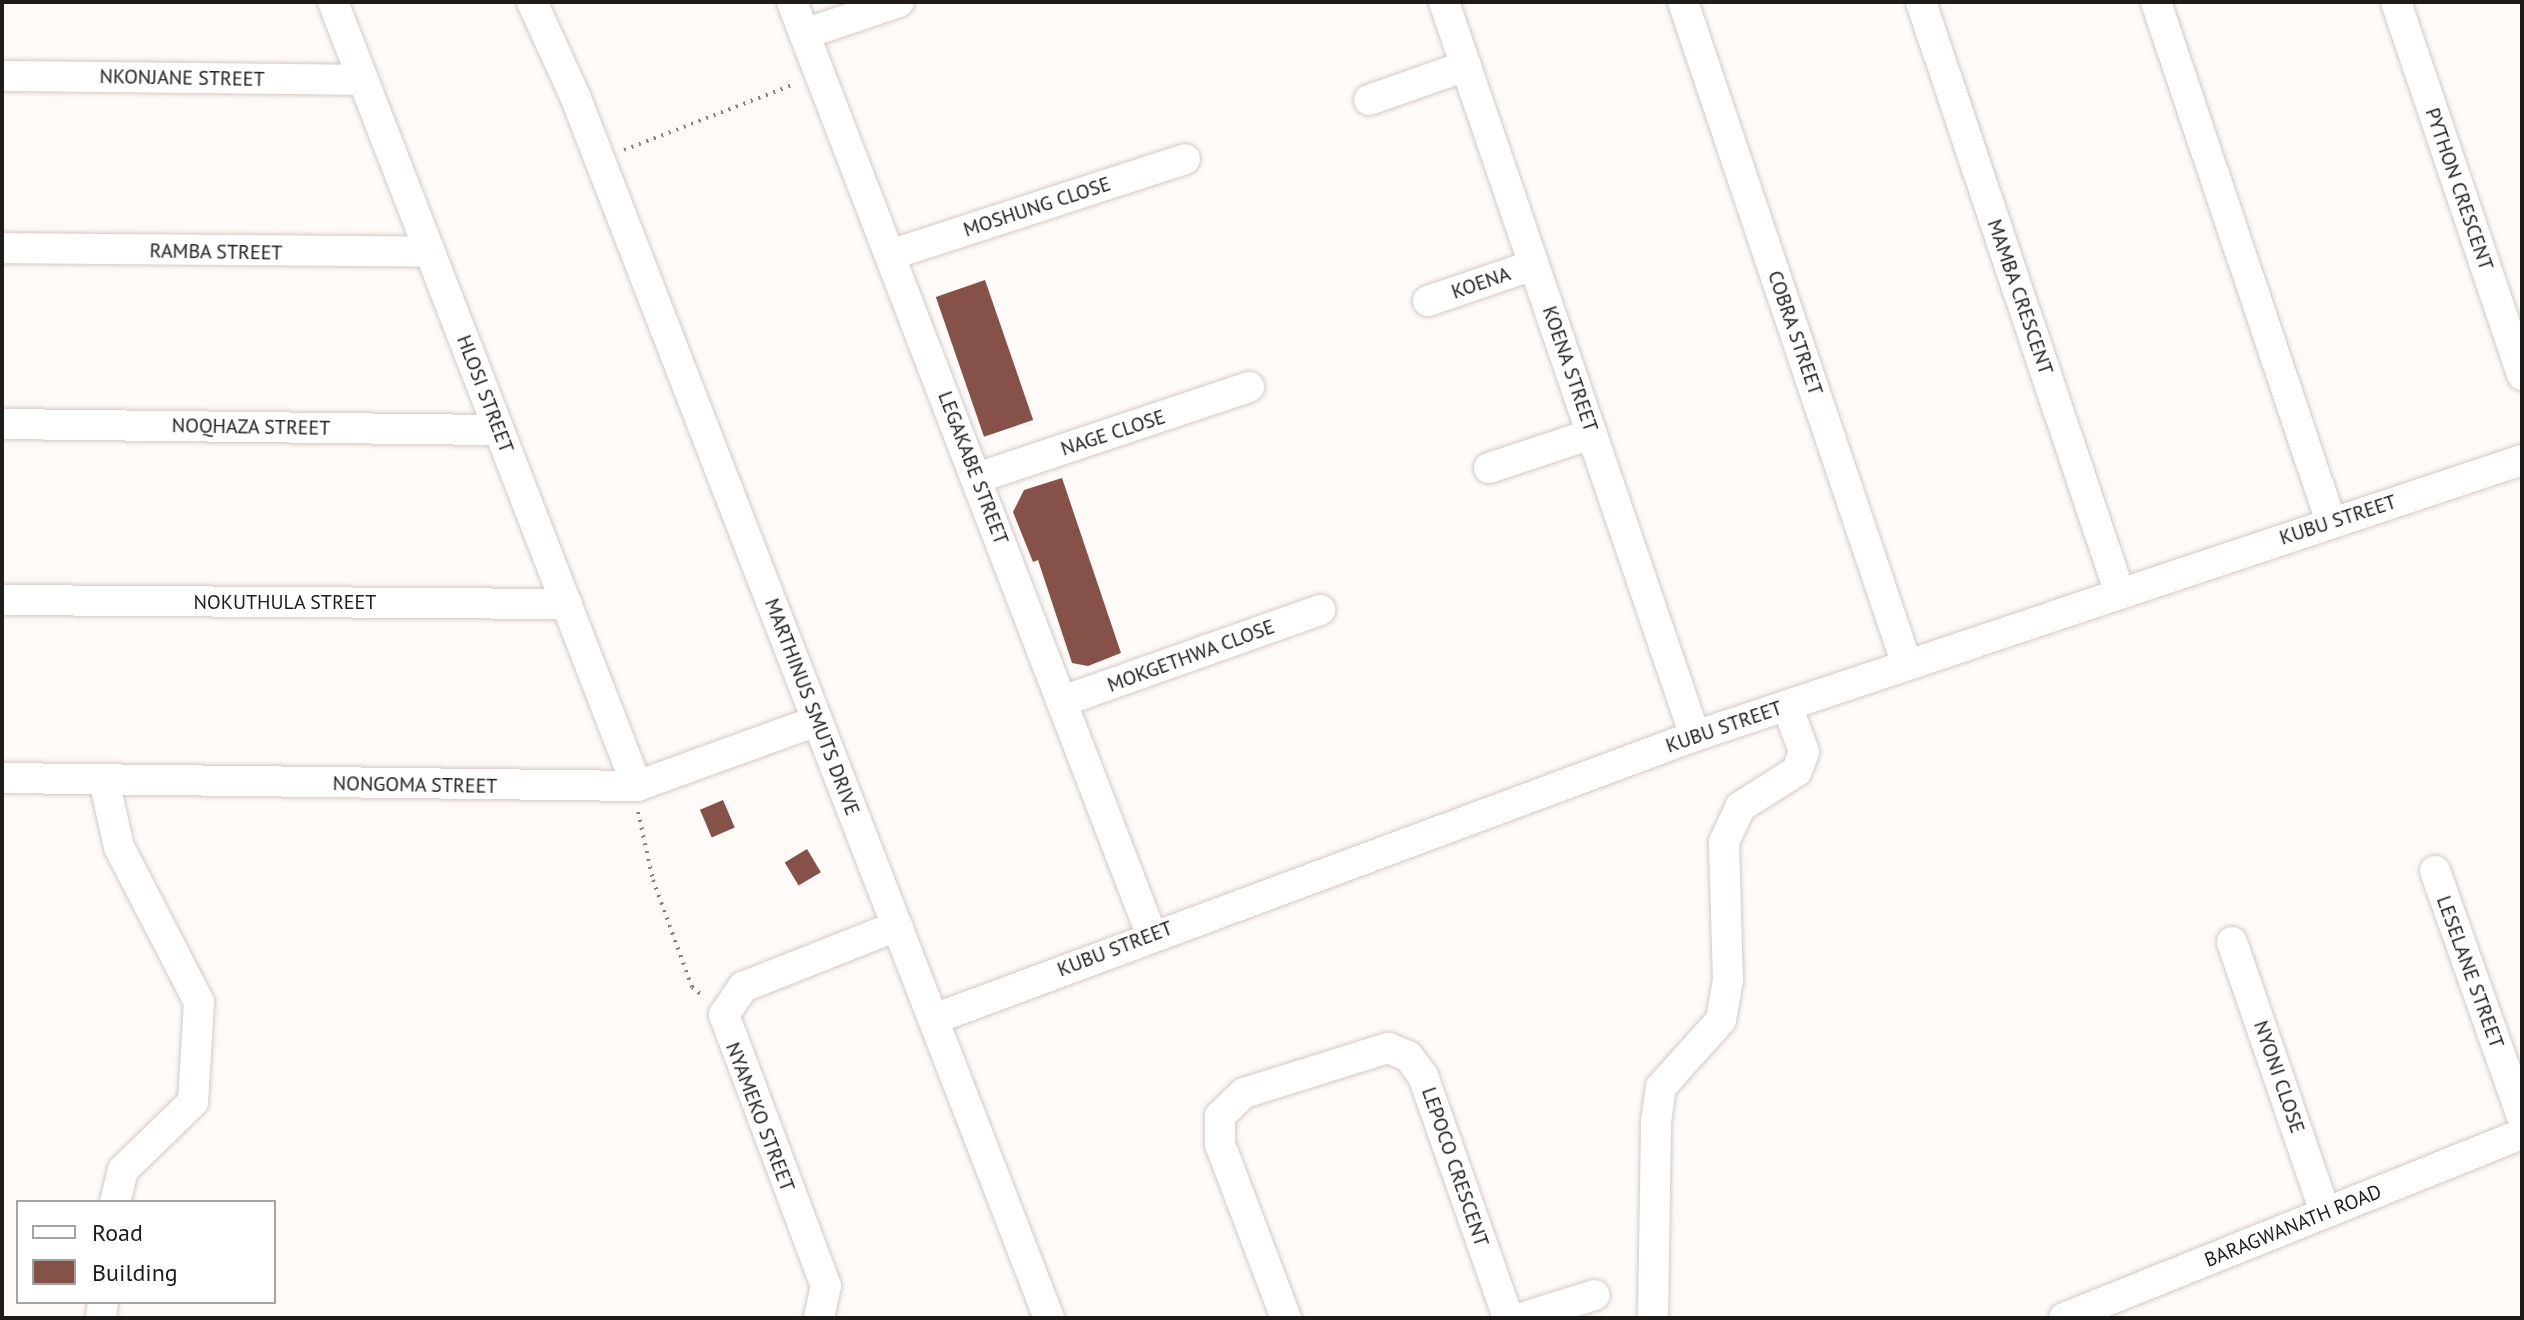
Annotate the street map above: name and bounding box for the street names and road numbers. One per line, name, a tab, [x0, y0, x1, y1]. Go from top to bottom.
street label: NKONJANE STREET	[99, 65, 265, 91]
street label: PYTHON CRESCENT	[2420, 105, 2498, 273]
street label: MOSHUNG CLOSE	[960, 172, 1114, 242]
street label: MAMBA CRESCENT	[1982, 216, 2058, 378]
street label: RAMBA STREET	[149, 239, 283, 265]
street label: KOENA	[1448, 262, 1514, 304]
street label: COBRA STREET	[1762, 267, 1828, 399]
street label: KOENA STREET	[1537, 303, 1603, 435]
street label: HLOSI STREET	[452, 332, 518, 456]
street label: LEGAKABE STREET	[933, 388, 1013, 548]
street label: NAGE CLOSE	[1058, 405, 1168, 461]
street label: NOQHAZA STREET	[171, 414, 331, 440]
street label: KUBU STREET	[2277, 490, 2399, 550]
street label: NOKUTHULA STREET	[193, 590, 377, 614]
street label: MARTHINUS SMUTS DRIVE	[760, 595, 864, 819]
street label: MOKGETHWA CLOSE	[1104, 615, 1278, 697]
street label: KUBU STREET	[1663, 696, 1785, 758]
street label: NONGOMA STREET	[332, 772, 498, 798]
street label: LESELANE STREET	[2431, 893, 2509, 1051]
street label: KUBU STREET	[1054, 916, 1176, 982]
street label: NYONI CLOSE	[2249, 1018, 2309, 1136]
street label: NYAMEKO STREET	[721, 1039, 799, 1195]
street label: LEPOCO CRESCENT	[1416, 1084, 1494, 1250]
street label: BARAGWANATH ROAD	[2201, 1180, 2385, 1272]

